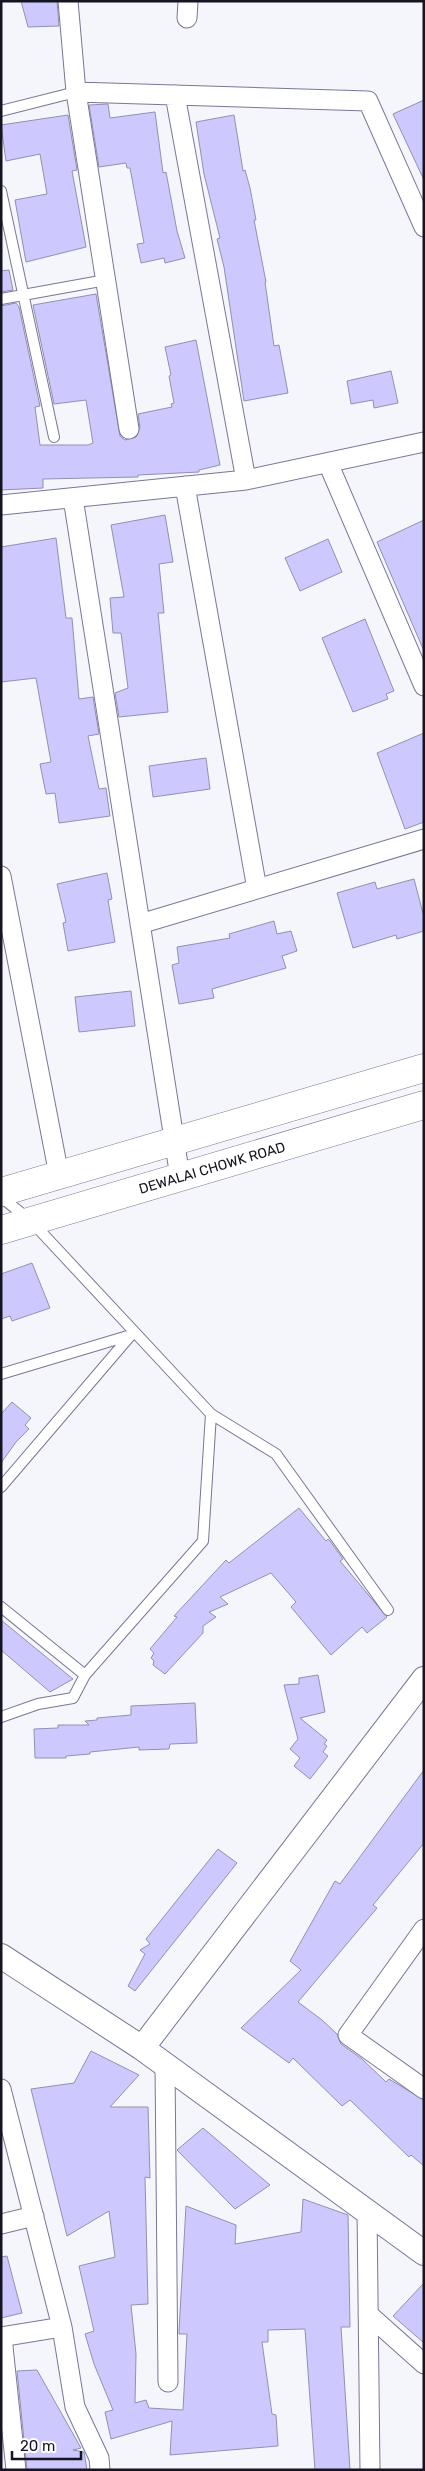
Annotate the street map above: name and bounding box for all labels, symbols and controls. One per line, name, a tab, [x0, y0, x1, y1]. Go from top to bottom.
street label: DEWALAI CHOWK ROAD	[137, 1138, 287, 1198]
scale bar	[12, 2428, 81, 2460]
text: 20 m	[20, 2437, 55, 2455]

